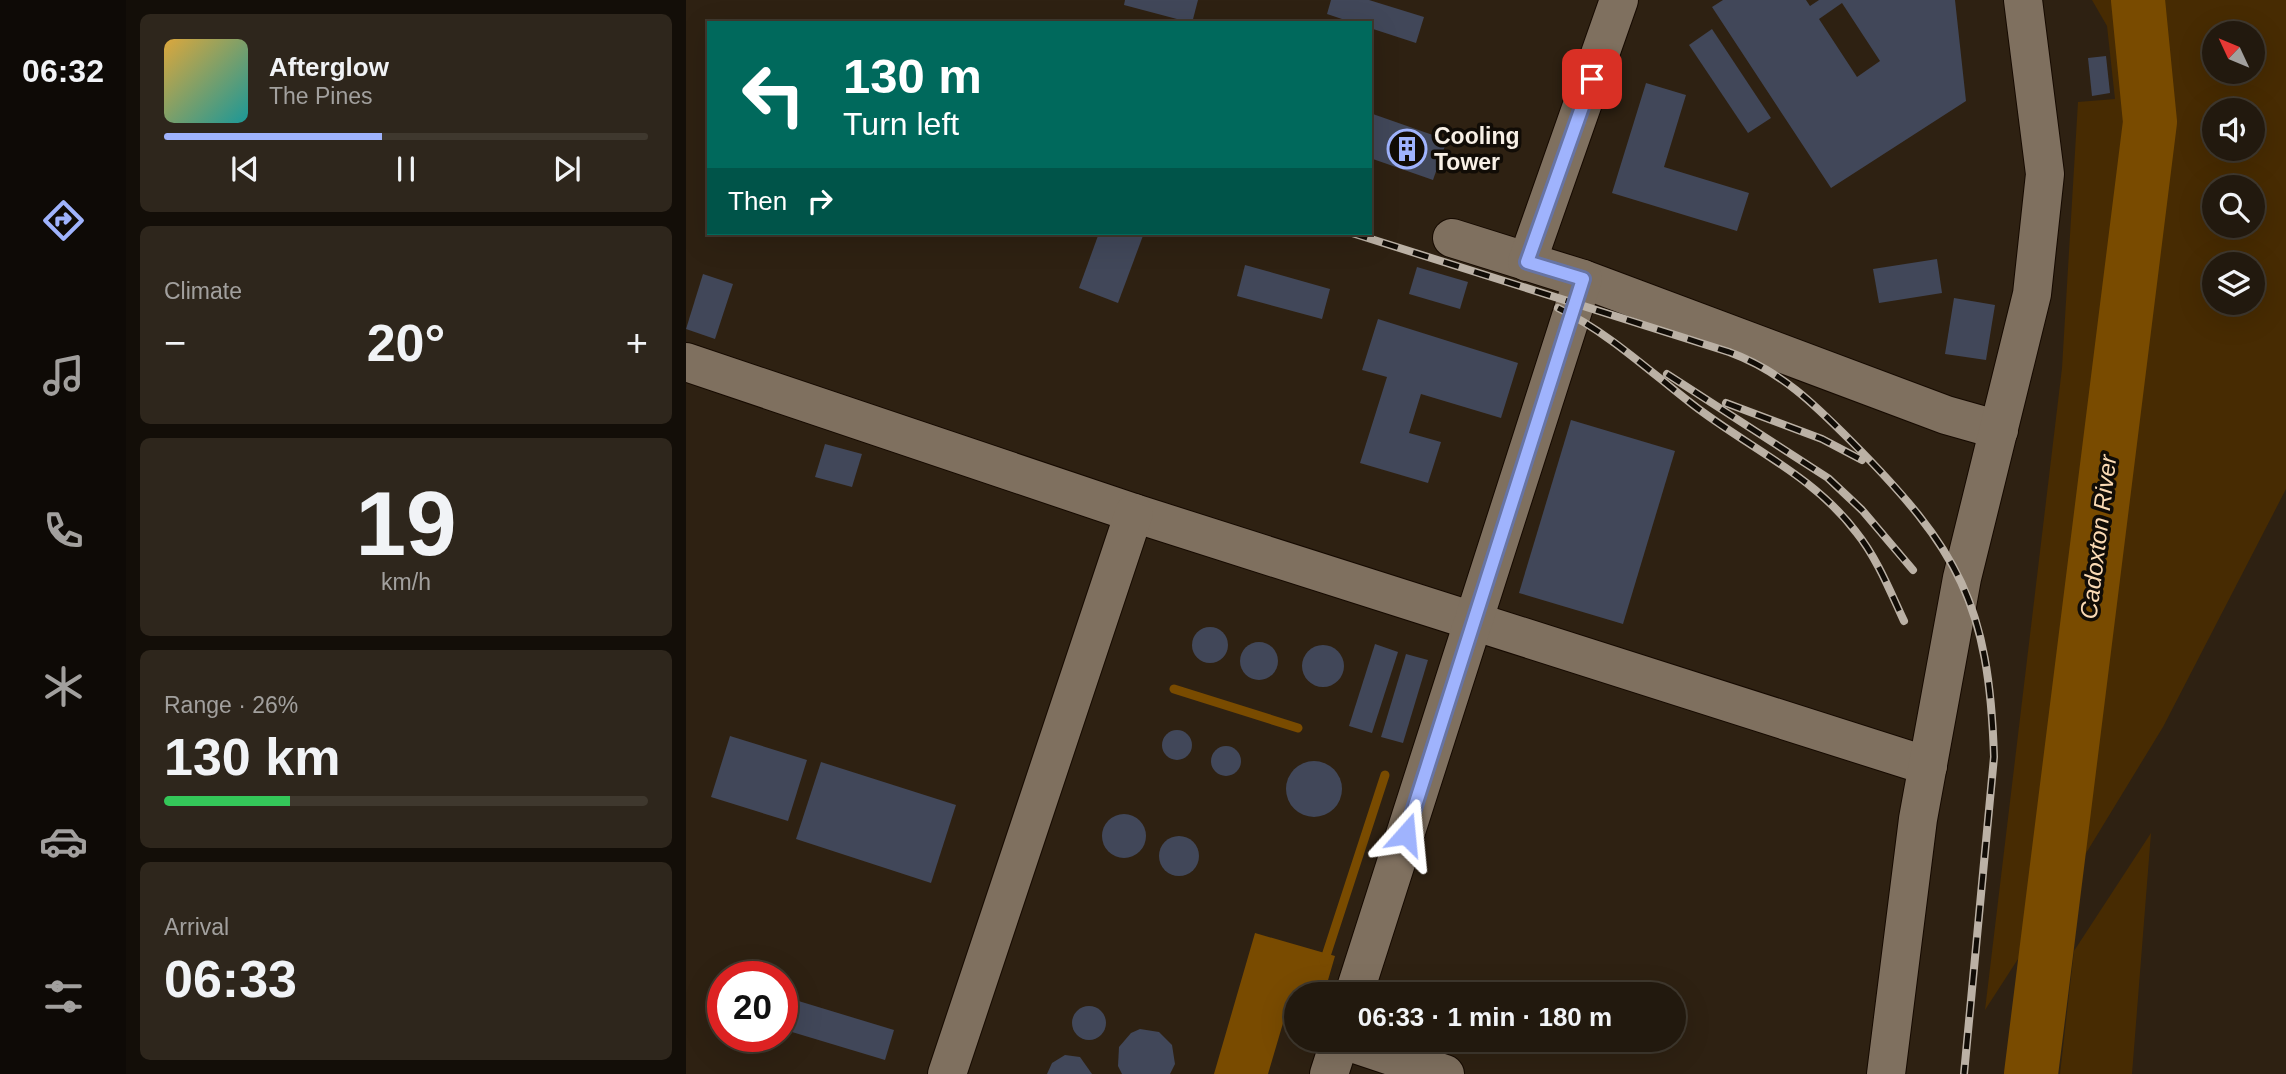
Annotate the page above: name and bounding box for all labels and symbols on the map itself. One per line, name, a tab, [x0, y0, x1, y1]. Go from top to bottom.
north arrow	[2202, 21, 2264, 84]
pin	[1562, 49, 1622, 109]
place label: Cooling Tower	[1434, 123, 1520, 175]
building icon: Cooling Tower	[1386, 128, 1428, 170]
water label: Cadoxton River	[2075, 452, 2122, 621]
position arrow	[1369, 797, 1443, 871]
speed limit sign: 20	[707, 961, 798, 1052]

